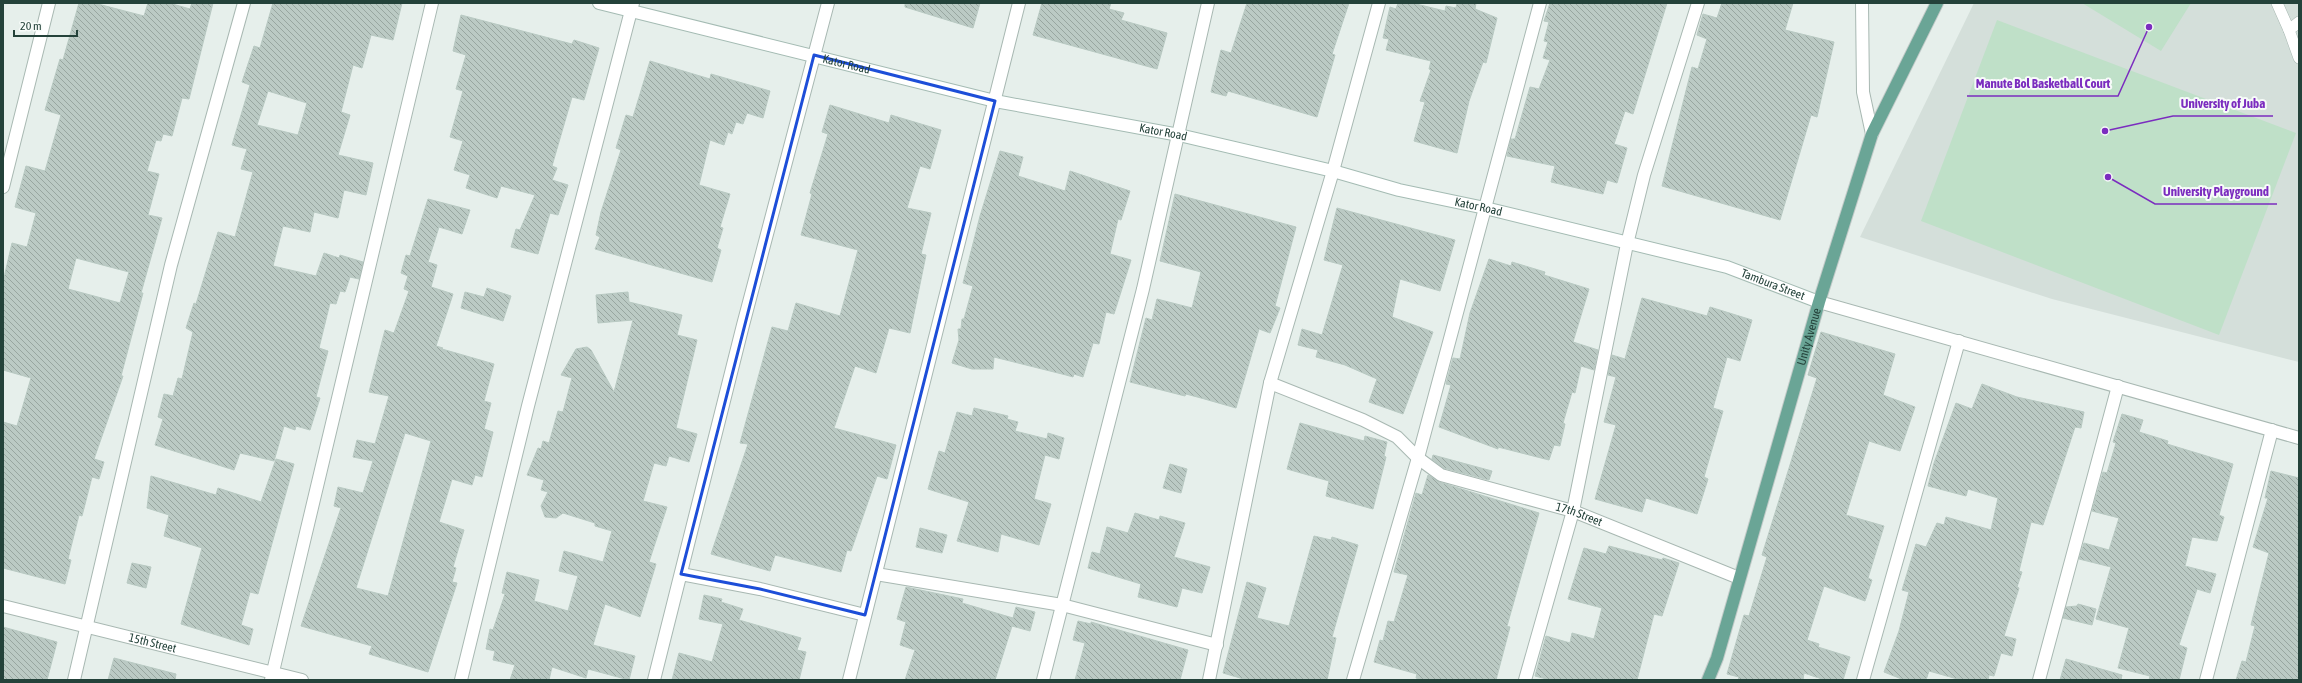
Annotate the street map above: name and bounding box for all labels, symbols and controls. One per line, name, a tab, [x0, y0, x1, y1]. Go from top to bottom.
scale bar	[14, 12, 77, 38]
text: 20 m	[20, 19, 42, 33]
street label: Kator Road	[821, 52, 872, 77]
callout: Manute Bol Basketball Court	[1967, 71, 2118, 96]
text: Manute Bol Basketball Court	[1976, 76, 2111, 91]
callout: University of Juba	[2173, 91, 2273, 116]
text: University of Juba	[2181, 96, 2265, 111]
street label: Kator Road	[1138, 121, 1189, 144]
callout: University Playground	[2155, 179, 2277, 204]
text: University Playground	[2163, 184, 2269, 199]
street label: Kator Road	[1453, 195, 1504, 219]
street label: Tambura Street	[1739, 266, 1807, 303]
street label: Unity Avenue	[1794, 306, 1824, 367]
street label: 17th Street	[1554, 500, 1605, 529]
street label: 15th Street	[127, 630, 178, 656]

